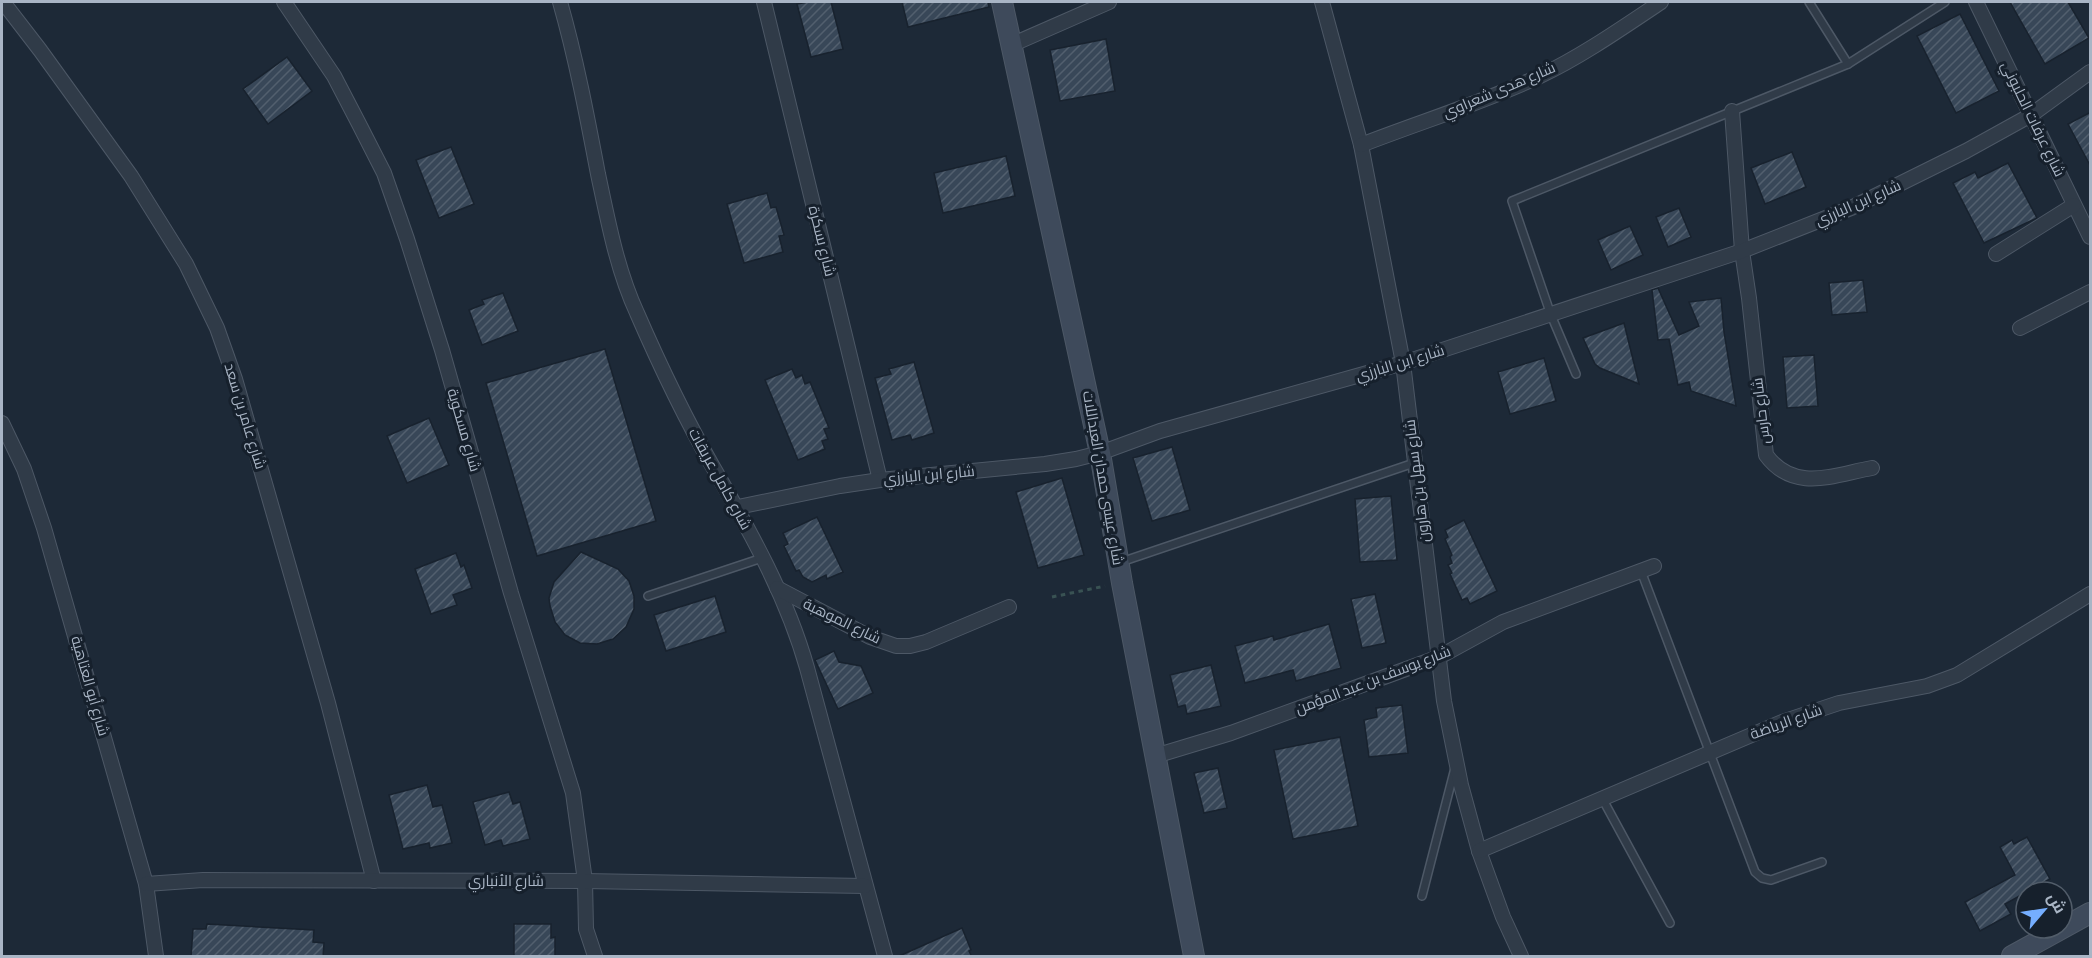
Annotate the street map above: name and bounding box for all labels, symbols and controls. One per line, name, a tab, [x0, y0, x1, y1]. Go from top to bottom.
street label: شارع هدى شعراوي	[1440, 57, 1559, 125]
street label: شارع عرفات الحلبوني	[1995, 58, 2070, 181]
street label: شارع ابن البارزي	[1812, 175, 1905, 233]
street label: شارع بسكرة	[803, 204, 840, 279]
street label: شارع ابن البارزي	[1353, 340, 1447, 388]
street label: شارع عامر بن سعد	[218, 361, 271, 472]
street label: شارع حارس	[1747, 376, 1776, 445]
street label: شارع مسكوية	[442, 386, 485, 474]
street label: شارع عيسى حمدان العبداللات	[1077, 389, 1128, 567]
street label: شارع سهل بن هارون	[1400, 418, 1435, 544]
street label: شارع كامل عريقات	[683, 425, 756, 534]
street label: شارع ابن البارزي	[882, 461, 976, 491]
street label: شارع الموهبة	[799, 594, 884, 649]
street label: شارع أبو العتاهية	[65, 634, 114, 739]
street label: شارع يوسف بن عبد المؤمن	[1292, 641, 1454, 720]
street label: شارع الرياضة	[1747, 700, 1825, 745]
street label: شارع الأنباري	[468, 871, 544, 893]
north arrow	[2014, 880, 2074, 940]
text: ش	[2042, 889, 2071, 918]

